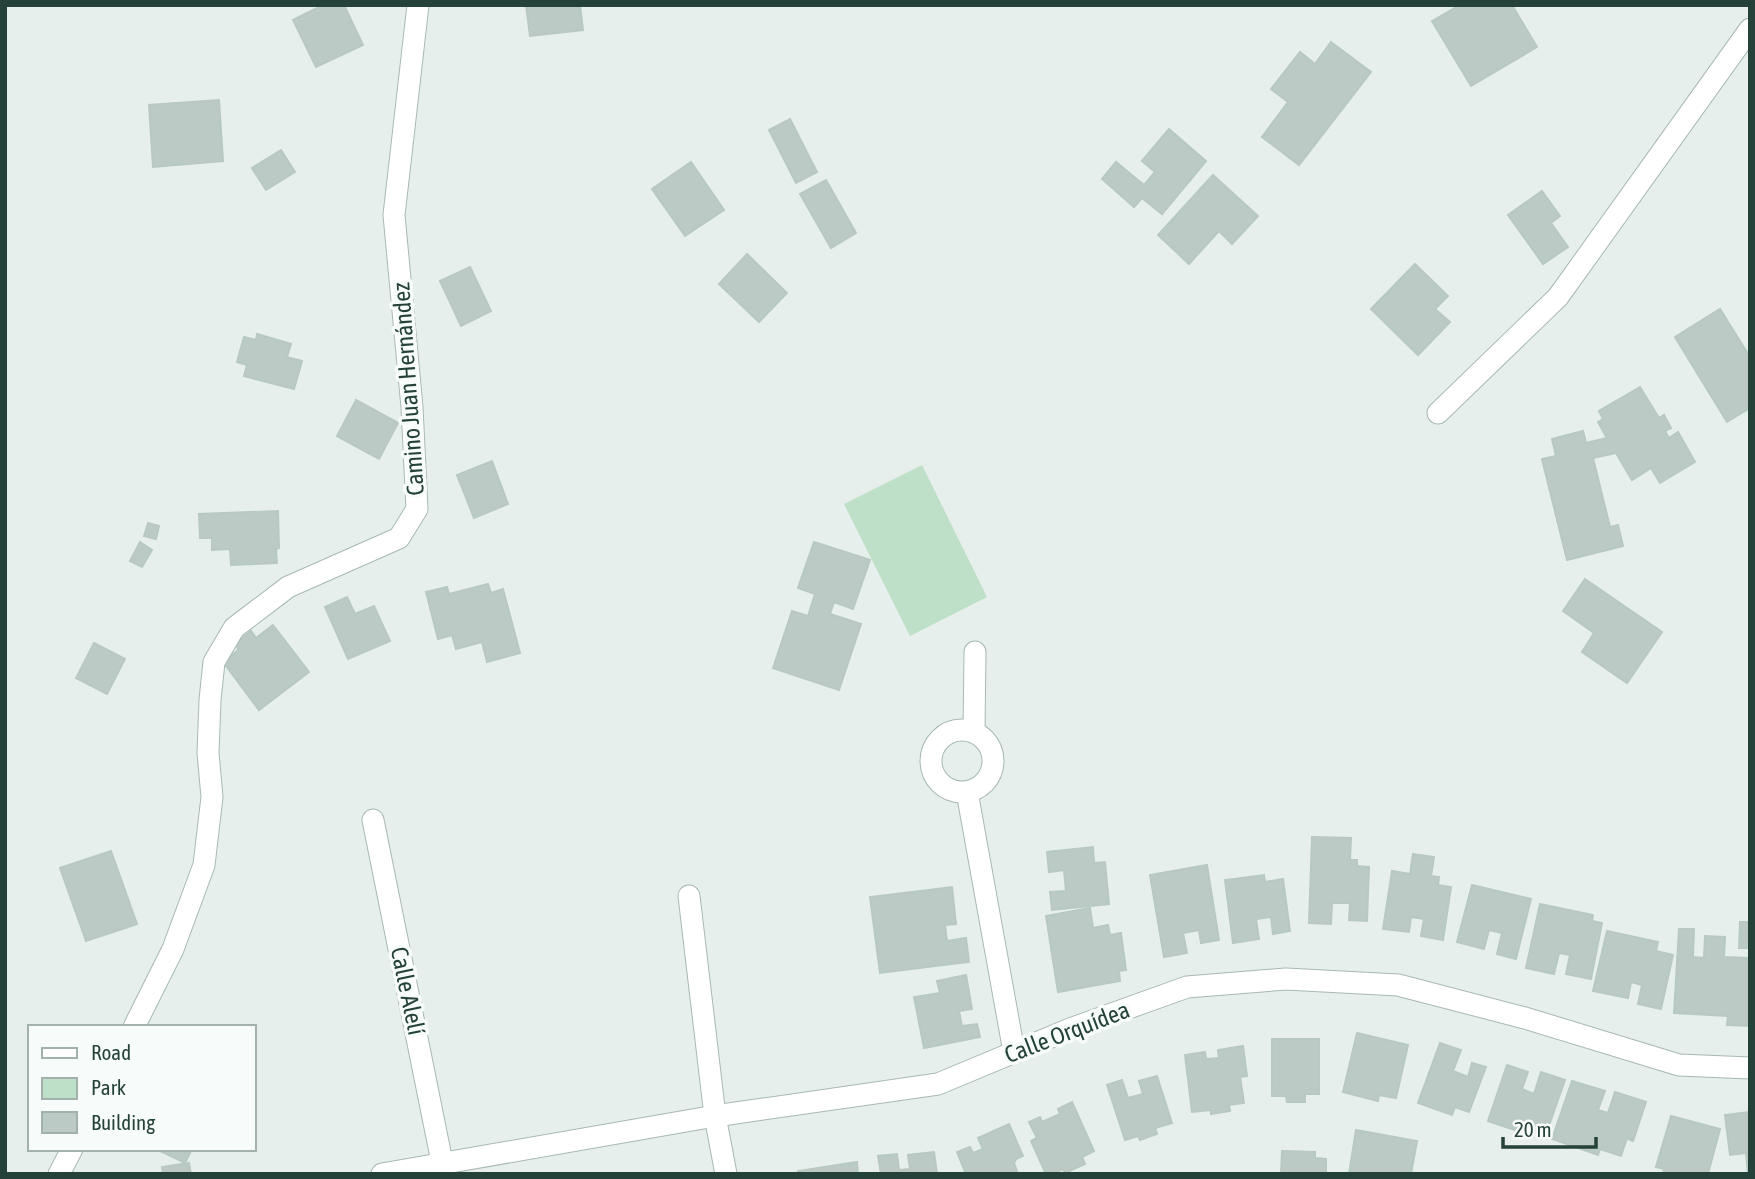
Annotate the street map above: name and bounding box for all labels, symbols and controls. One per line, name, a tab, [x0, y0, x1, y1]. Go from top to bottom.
street label: Camino Juan Hernández	[387, 281, 429, 496]
street label: Calle Alelí	[386, 945, 430, 1037]
street label: Calle Orquídea	[1001, 996, 1133, 1068]
legend	[28, 1025, 256, 1151]
text: Road	[91, 1040, 131, 1064]
text: Park	[91, 1075, 126, 1099]
scale bar	[1503, 1106, 1596, 1150]
text: Building	[91, 1110, 155, 1134]
text: 20 m	[1514, 1117, 1552, 1141]

